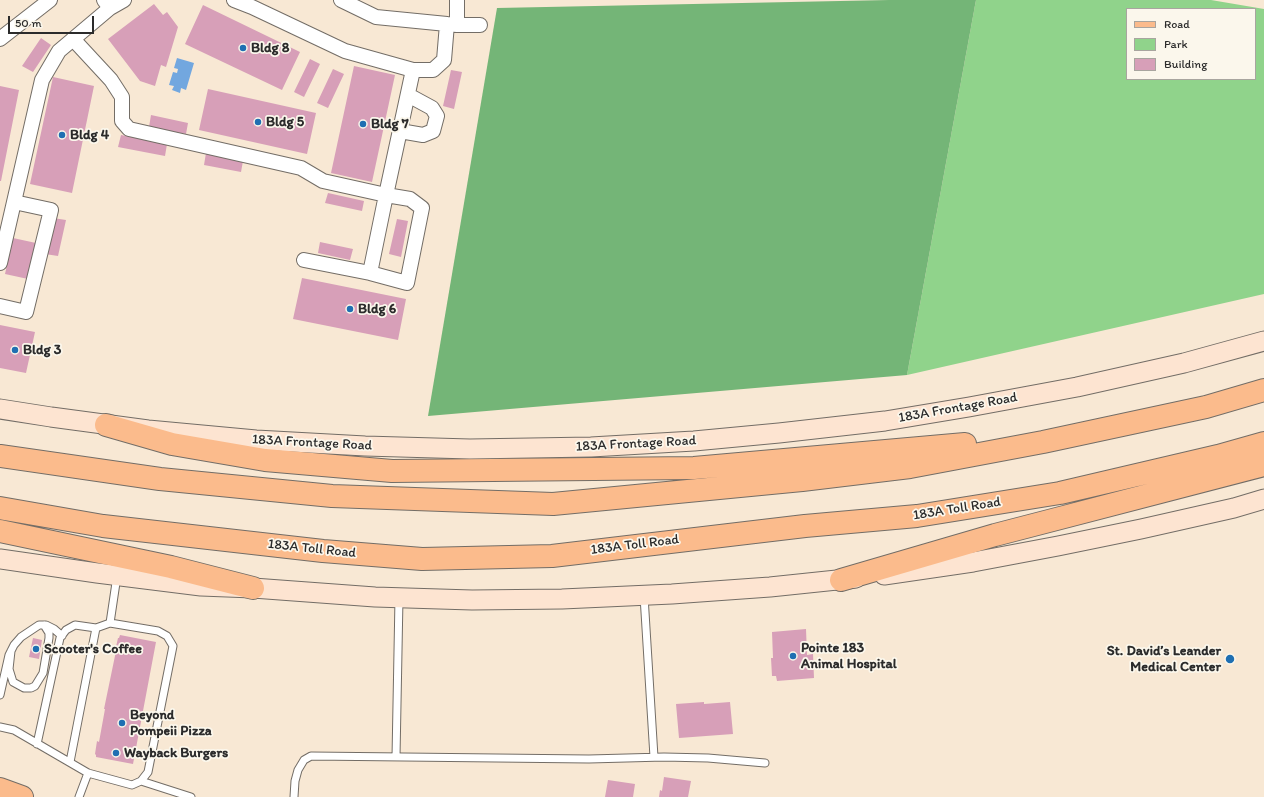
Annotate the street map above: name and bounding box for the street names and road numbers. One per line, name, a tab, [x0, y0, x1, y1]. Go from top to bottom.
street label: 183A Frontage Road	[897, 389, 1019, 427]
street label: 183A Frontage Road	[251, 431, 373, 455]
street label: 183A Frontage Road	[575, 432, 697, 456]
street label: 183A Toll Road	[912, 494, 1002, 524]
street label: 183A Toll Road	[590, 531, 680, 559]
street label: 183A Toll Road	[267, 536, 357, 562]

